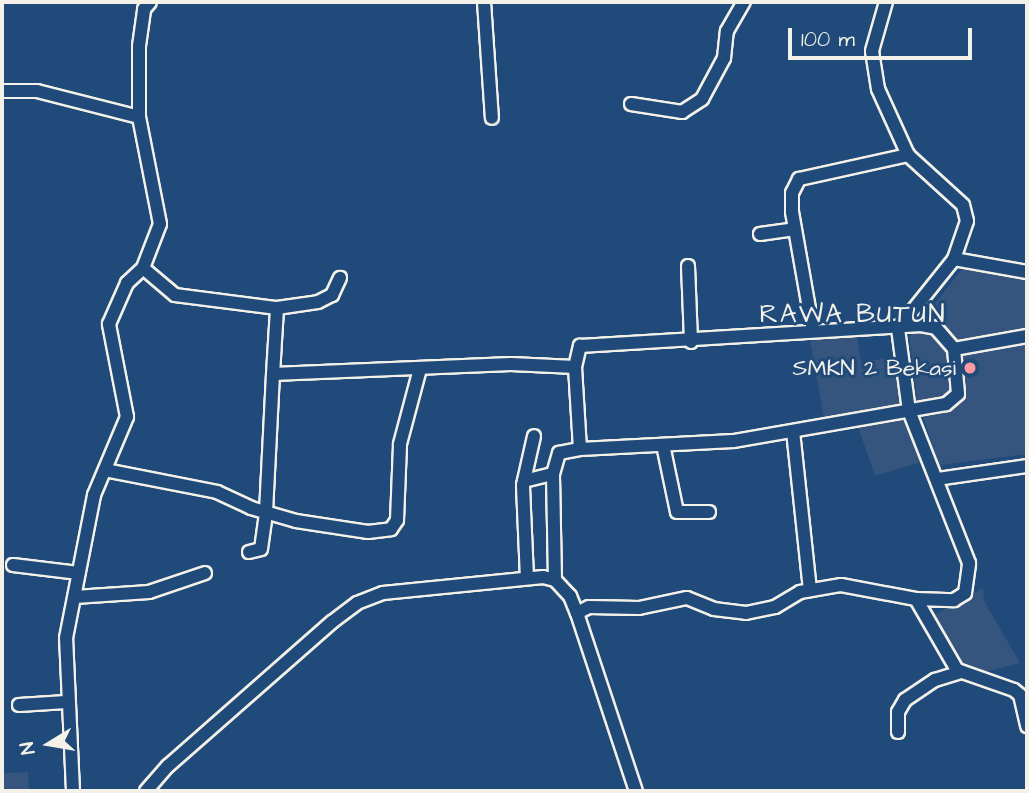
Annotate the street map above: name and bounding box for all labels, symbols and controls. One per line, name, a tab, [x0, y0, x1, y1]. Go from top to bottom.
scale bar	[791, 14, 975, 58]
text: 100 m	[801, 25, 855, 54]
district label: RAWA BUTUN	[761, 299, 945, 331]
place label: SMKN 2 Bekasi	[793, 354, 956, 382]
marker: SMKN 2 Bekasi	[962, 360, 978, 376]
north arrow	[14, 709, 84, 779]
text: N	[14, 740, 42, 757]

